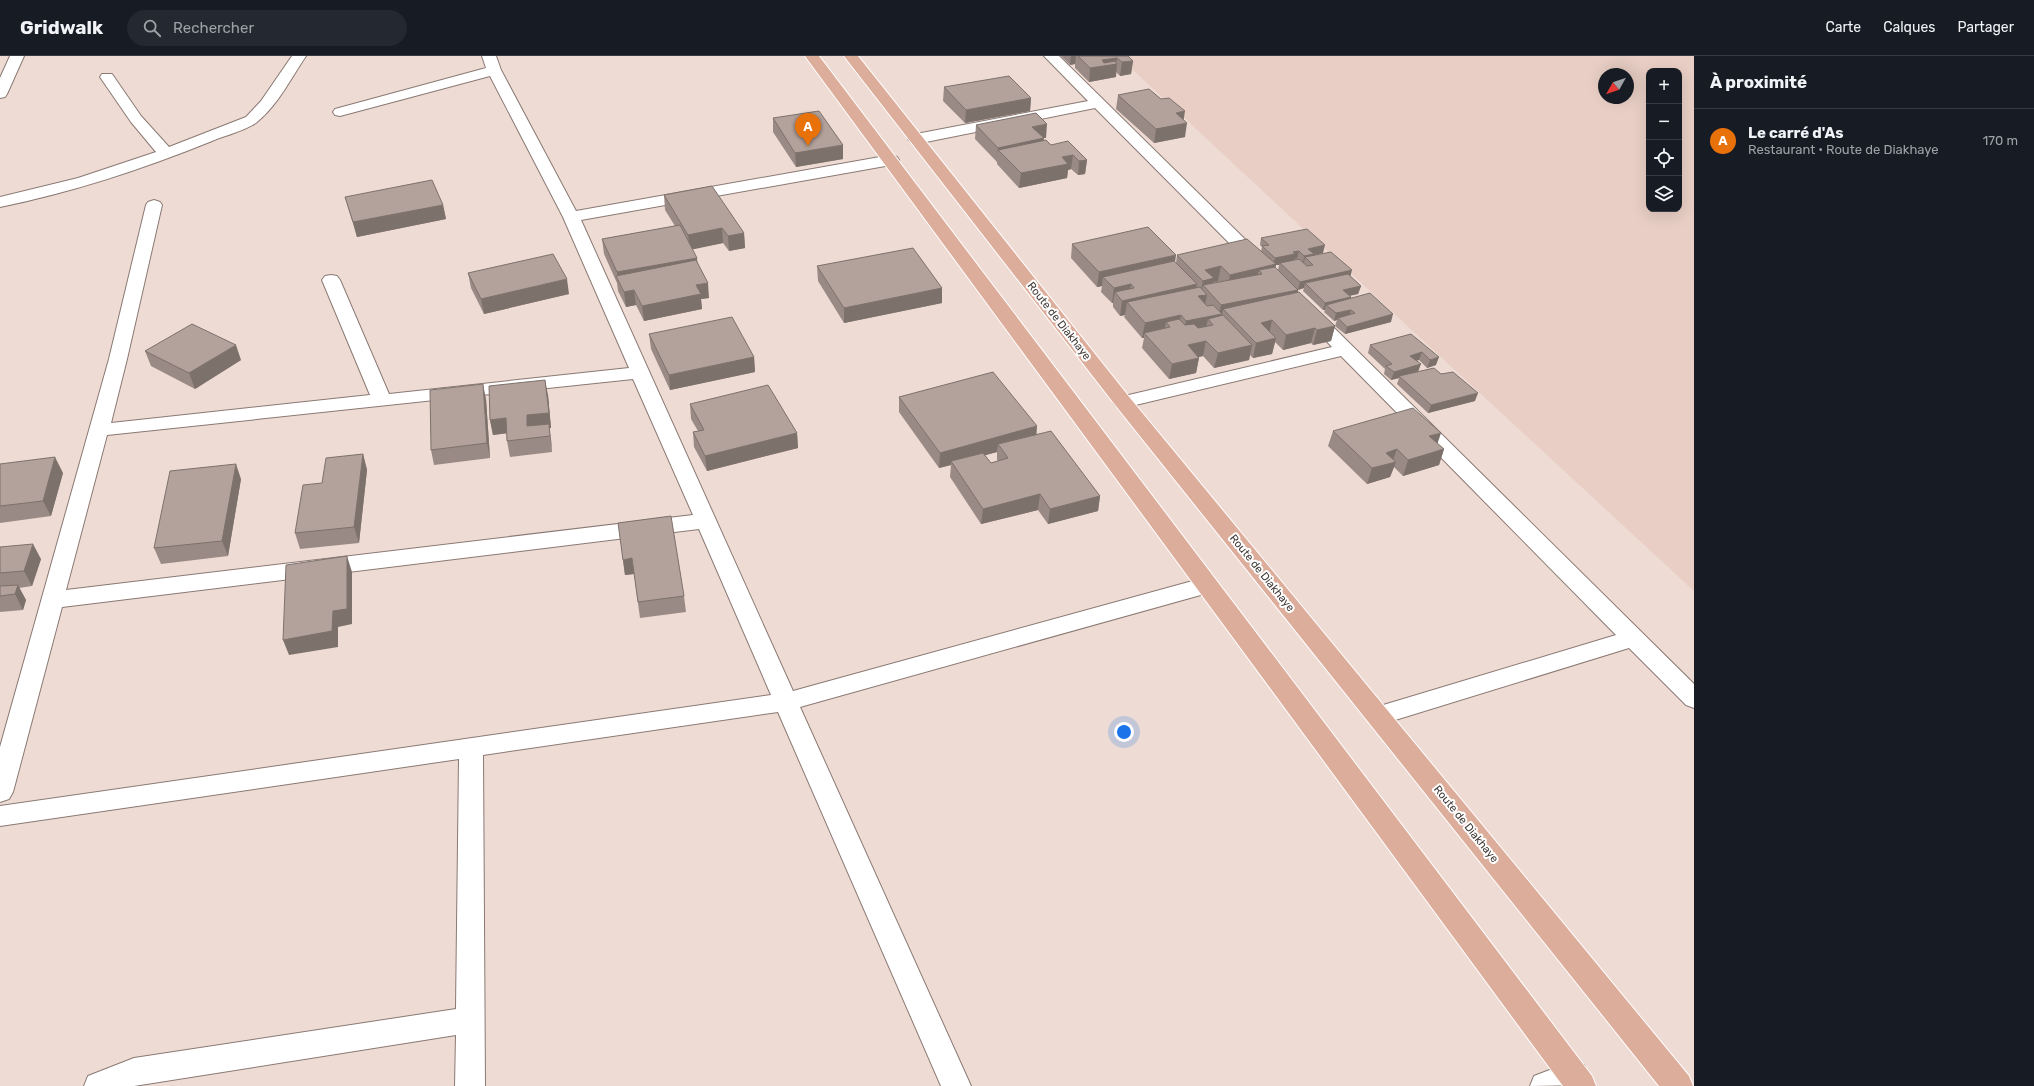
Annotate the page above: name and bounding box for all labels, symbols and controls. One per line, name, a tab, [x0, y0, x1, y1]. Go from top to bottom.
search box	[127, 10, 407, 46]
text: Gridwalk	[20, 16, 103, 39]
icon: search	[141, 17, 163, 39]
text: Rechercher	[173, 19, 254, 37]
text: Carte	[1825, 19, 1861, 36]
text: Calques	[1883, 19, 1935, 36]
text: Partager	[1957, 19, 2014, 36]
north arrow	[1598, 68, 1634, 104]
map controls	[1646, 68, 1682, 212]
button: +	[1646, 68, 1682, 104]
text: À proximité	[1710, 72, 1807, 92]
button: −	[1646, 104, 1682, 140]
pin: A	[795, 113, 821, 146]
text: Le carré d'As	[1748, 124, 1844, 142]
text: A	[1718, 133, 1728, 148]
text: 170 m	[1983, 133, 2018, 148]
button: locate	[1646, 140, 1682, 176]
text: Restaurant · Route de Diakhaye	[1748, 142, 1939, 157]
button: layers	[1646, 176, 1682, 212]
street label: Route de Diakhaye	[1025, 279, 1093, 363]
street label: Route de Diakhaye	[1227, 532, 1297, 614]
your location	[1114, 722, 1134, 742]
street label: Route de Diakhaye	[1431, 783, 1501, 865]

